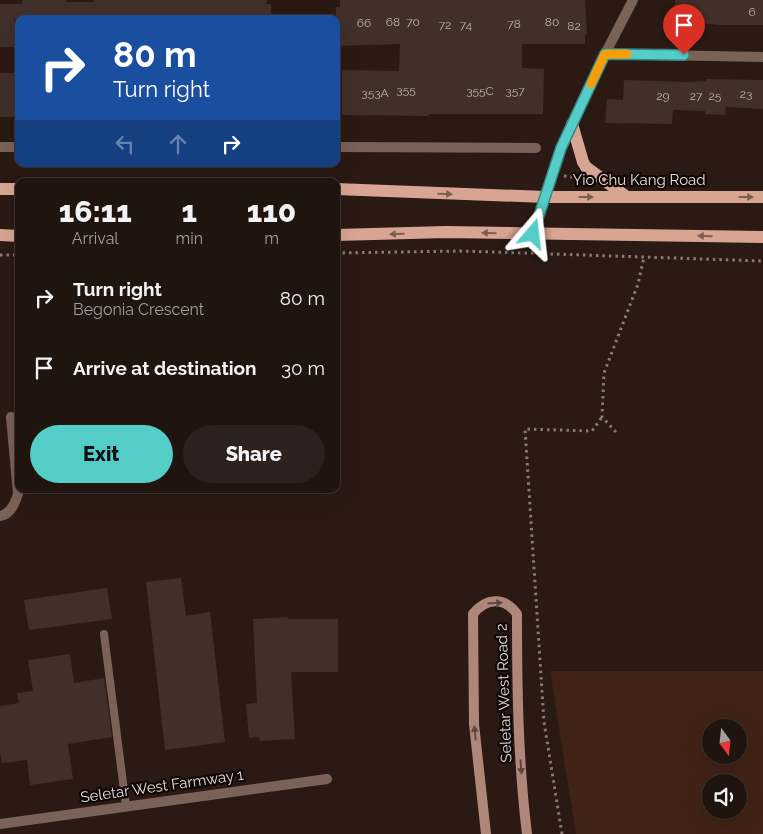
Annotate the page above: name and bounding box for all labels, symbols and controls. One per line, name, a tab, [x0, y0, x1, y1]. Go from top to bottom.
pin	[663, 4, 705, 55]
house number: 6	[748, 5, 756, 19]
icon: arrive	[670, 11, 698, 39]
house number: 68	[386, 15, 400, 29]
house number: 70	[406, 15, 420, 29]
house number: 80	[545, 15, 559, 29]
house number: 66	[357, 16, 371, 30]
house number: 78	[507, 17, 521, 31]
house number: 72	[439, 18, 451, 32]
house number: 74	[460, 18, 473, 32]
house number: 82	[567, 19, 581, 33]
text: 80 m	[113, 34, 197, 75]
icon: right	[30, 35, 95, 100]
text: Turn right	[113, 76, 210, 102]
house number: 355	[396, 83, 416, 97]
house number: 355C	[466, 84, 494, 98]
house number: 357	[505, 84, 525, 98]
house number: 353A	[361, 86, 389, 100]
house number: 23	[740, 87, 752, 101]
house number: 29	[656, 89, 670, 103]
house number: 27	[690, 89, 703, 103]
house number: 25	[709, 89, 722, 103]
icon: left	[111, 130, 139, 158]
icon: ahead	[164, 130, 192, 158]
icon: right	[217, 130, 245, 158]
street label: Yio Chu Kang Road	[572, 171, 706, 189]
one-way arrow	[437, 190, 453, 198]
one-way arrow	[578, 193, 594, 201]
one-way arrow	[738, 193, 754, 201]
text: 16:11	[59, 194, 132, 229]
text: 1	[182, 194, 197, 229]
text: 110	[247, 194, 296, 229]
position arrow	[506, 207, 558, 259]
text: Arrival	[72, 229, 119, 248]
text: min	[176, 229, 203, 248]
text: m	[264, 229, 279, 248]
one-way arrow	[481, 229, 497, 237]
one-way arrow	[389, 230, 405, 238]
one-way arrow	[697, 232, 713, 240]
text: Turn right	[73, 278, 162, 300]
icon: right	[30, 284, 58, 312]
text: 80 m	[280, 287, 325, 309]
text: Begonia Crescent	[73, 300, 204, 319]
icon: arrive	[30, 354, 58, 382]
text: Arrive at destination	[73, 357, 257, 379]
text: 30 m	[281, 357, 325, 379]
button: Exit	[30, 425, 173, 483]
button: Share	[183, 425, 325, 483]
one-way arrow	[487, 598, 503, 606]
street label: Seletar West Road 2	[493, 623, 515, 763]
north arrow	[702, 719, 748, 764]
map controls	[702, 719, 747, 819]
one-way arrow	[471, 725, 479, 741]
one-way arrow	[517, 760, 525, 776]
street label: Seletar West Farmway 1	[79, 766, 245, 806]
button: sound	[702, 774, 747, 819]

